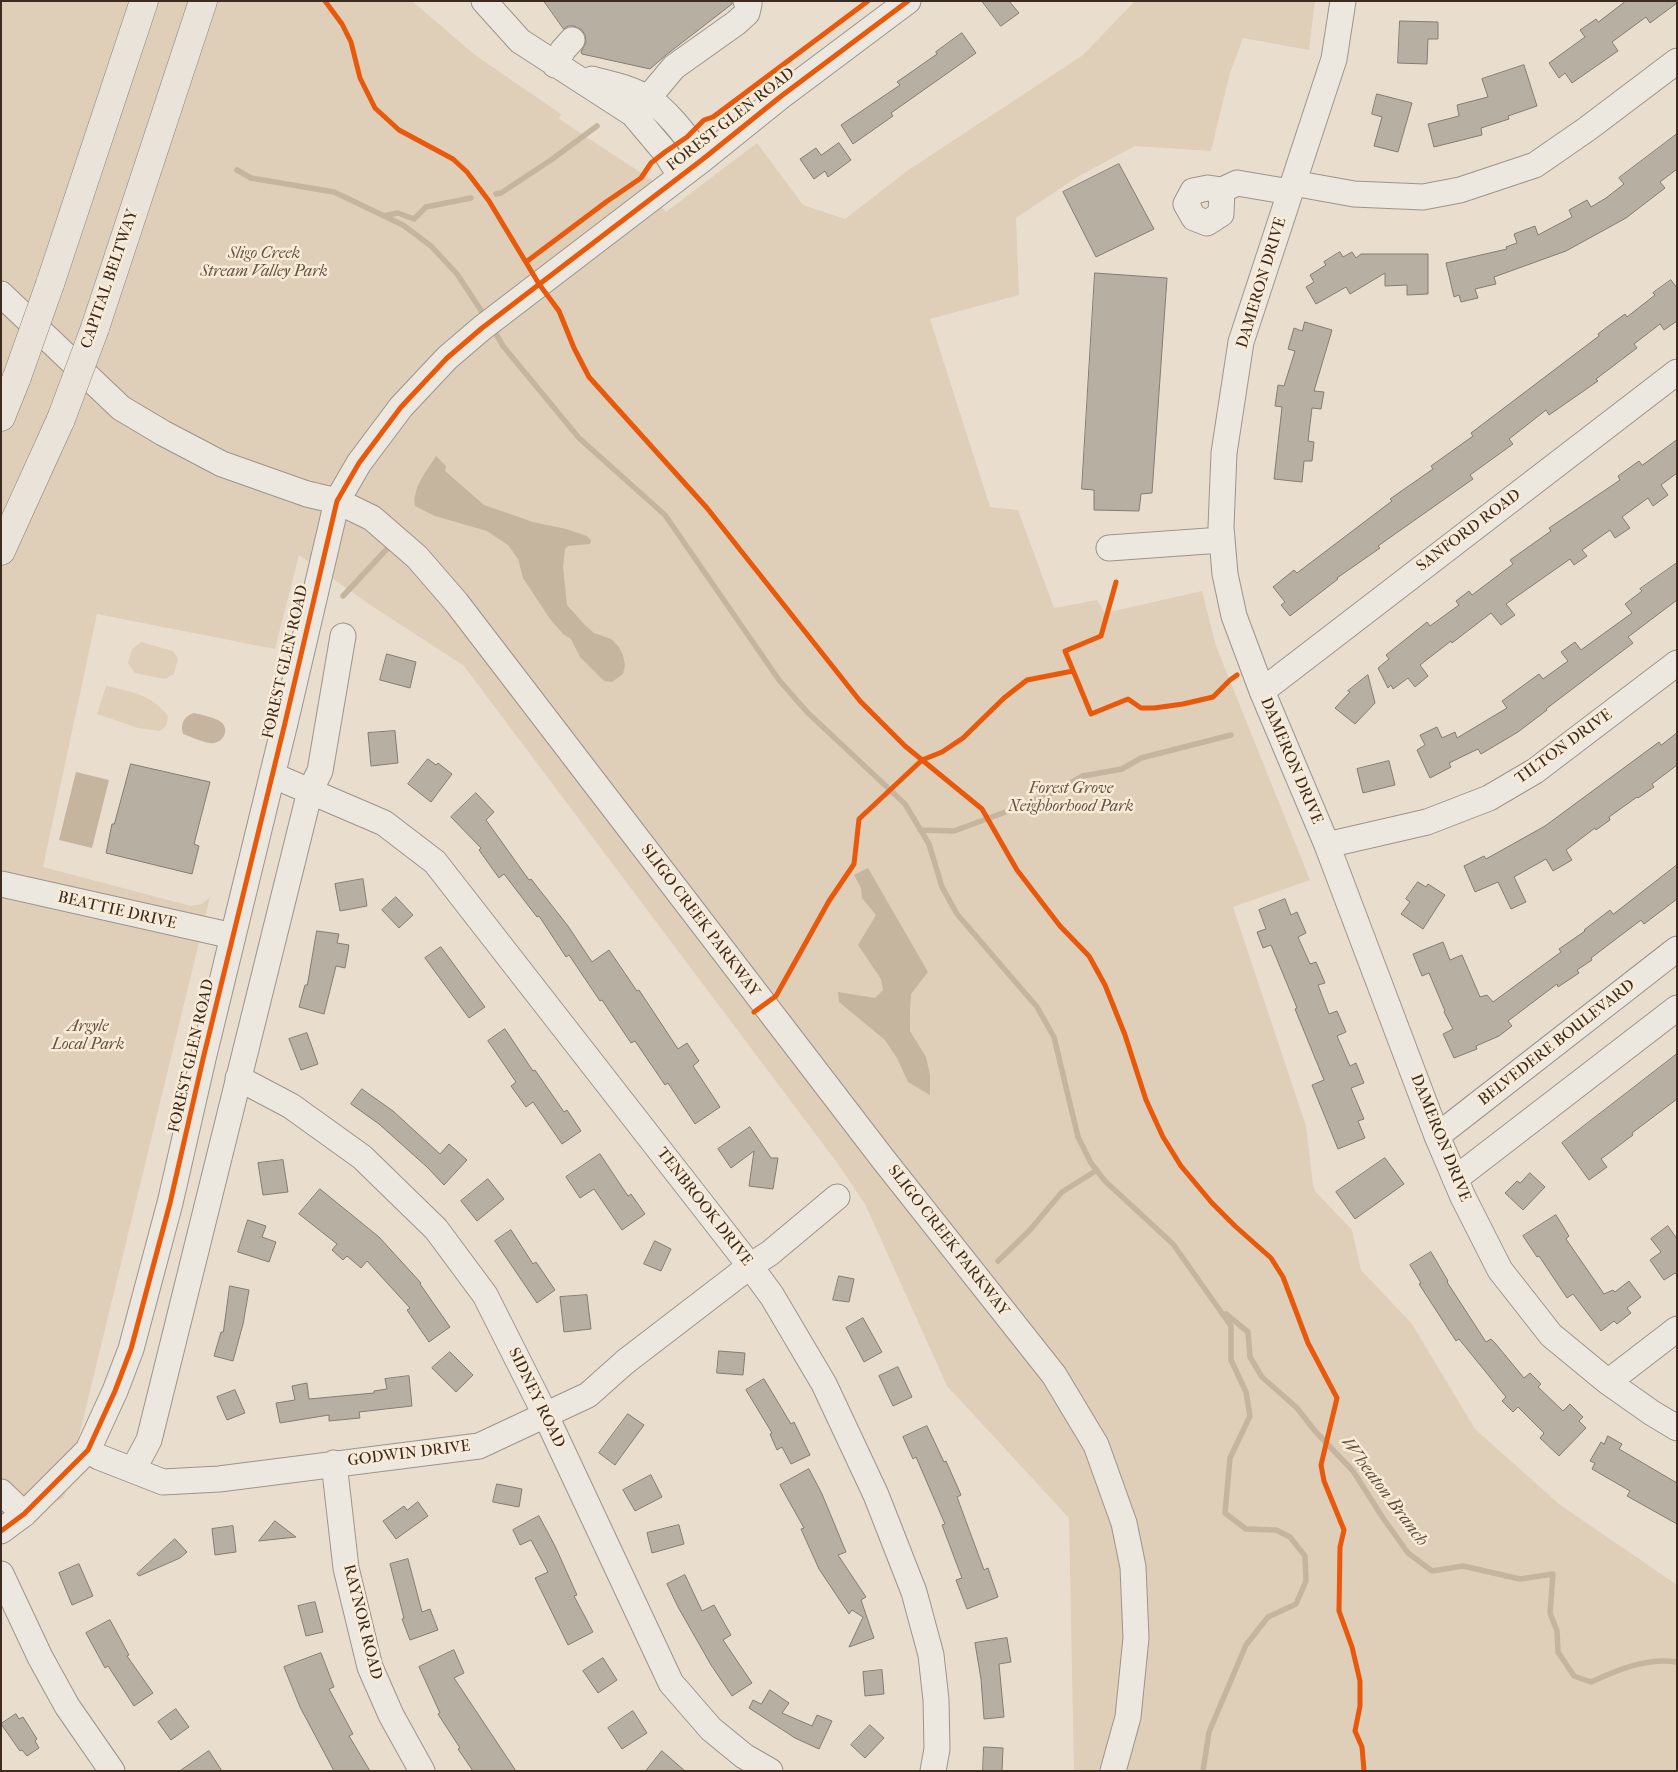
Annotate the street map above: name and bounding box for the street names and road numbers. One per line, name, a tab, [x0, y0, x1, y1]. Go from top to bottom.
street label: FOREST GLEN ROAD	[663, 64, 799, 176]
street label: CAPITAL BELTWAY	[77, 207, 143, 351]
street label: DAMERON DRIVE	[1233, 215, 1291, 351]
street label: SANFORD ROAD	[1413, 486, 1525, 576]
street label: FOREST GLEN ROAD	[259, 583, 313, 741]
street label: DAMERON DRIVE	[1256, 695, 1326, 827]
street label: TILTON DRIVE	[1512, 705, 1616, 789]
street label: SLIGO CREEK PARKWAY	[636, 841, 764, 1001]
street label: BEATTIE DRIVE	[56, 888, 178, 934]
street label: BELVEDERE BOULEVARD	[1475, 976, 1639, 1110]
street label: FOREST GLEN ROAD	[165, 977, 219, 1135]
street label: DAMERON DRIVE	[1406, 1071, 1474, 1205]
street label: TENBROOK DRIVE	[652, 1144, 756, 1270]
street label: SLIGO CREEK PARKWAY	[883, 1162, 1013, 1320]
street label: SIDNEY ROAD	[504, 1345, 568, 1451]
street label: GODWIN DRIVE	[347, 1437, 471, 1471]
street label: RAYNOR ROAD	[338, 1562, 386, 1682]

